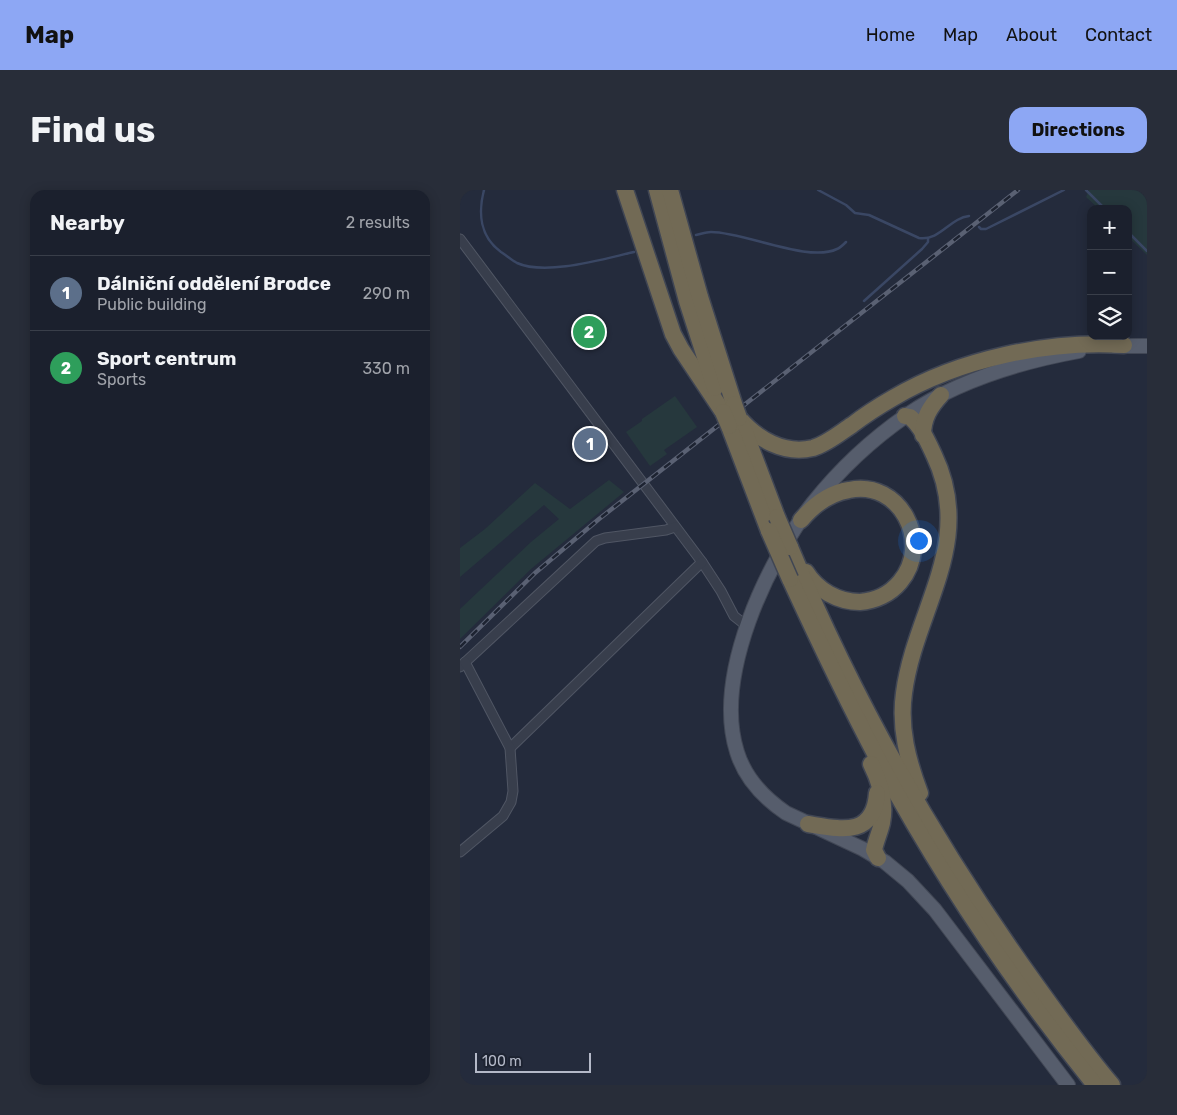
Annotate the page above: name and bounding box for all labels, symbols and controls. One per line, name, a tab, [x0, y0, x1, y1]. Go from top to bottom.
text: Map	[25, 21, 74, 49]
text: Home	[866, 24, 915, 46]
text: Map	[943, 24, 978, 46]
text: About	[1006, 24, 1057, 46]
text: Contact	[1085, 24, 1152, 46]
button: Directions	[1009, 107, 1147, 153]
text: Find us	[30, 109, 155, 151]
map controls	[1087, 205, 1132, 340]
button: +	[1087, 205, 1132, 250]
text: Nearby	[50, 210, 125, 235]
text: 2 results	[346, 213, 410, 232]
button: −	[1087, 250, 1132, 295]
text: Dálniční oddělení Brodce	[97, 272, 331, 295]
text: 1	[62, 284, 70, 303]
text: 290 m	[363, 284, 410, 303]
text: Public building	[97, 295, 207, 314]
button: layers	[1087, 295, 1132, 340]
pin: 2	[573, 313, 605, 351]
text: Sport centrum	[97, 347, 236, 370]
text: 2	[61, 359, 71, 378]
text: 330 m	[362, 359, 410, 378]
text: Sports	[97, 370, 146, 389]
pin: 1	[574, 425, 606, 463]
your location	[906, 528, 932, 554]
scale bar	[475, 1050, 591, 1073]
text: 100 m	[482, 1053, 522, 1070]

